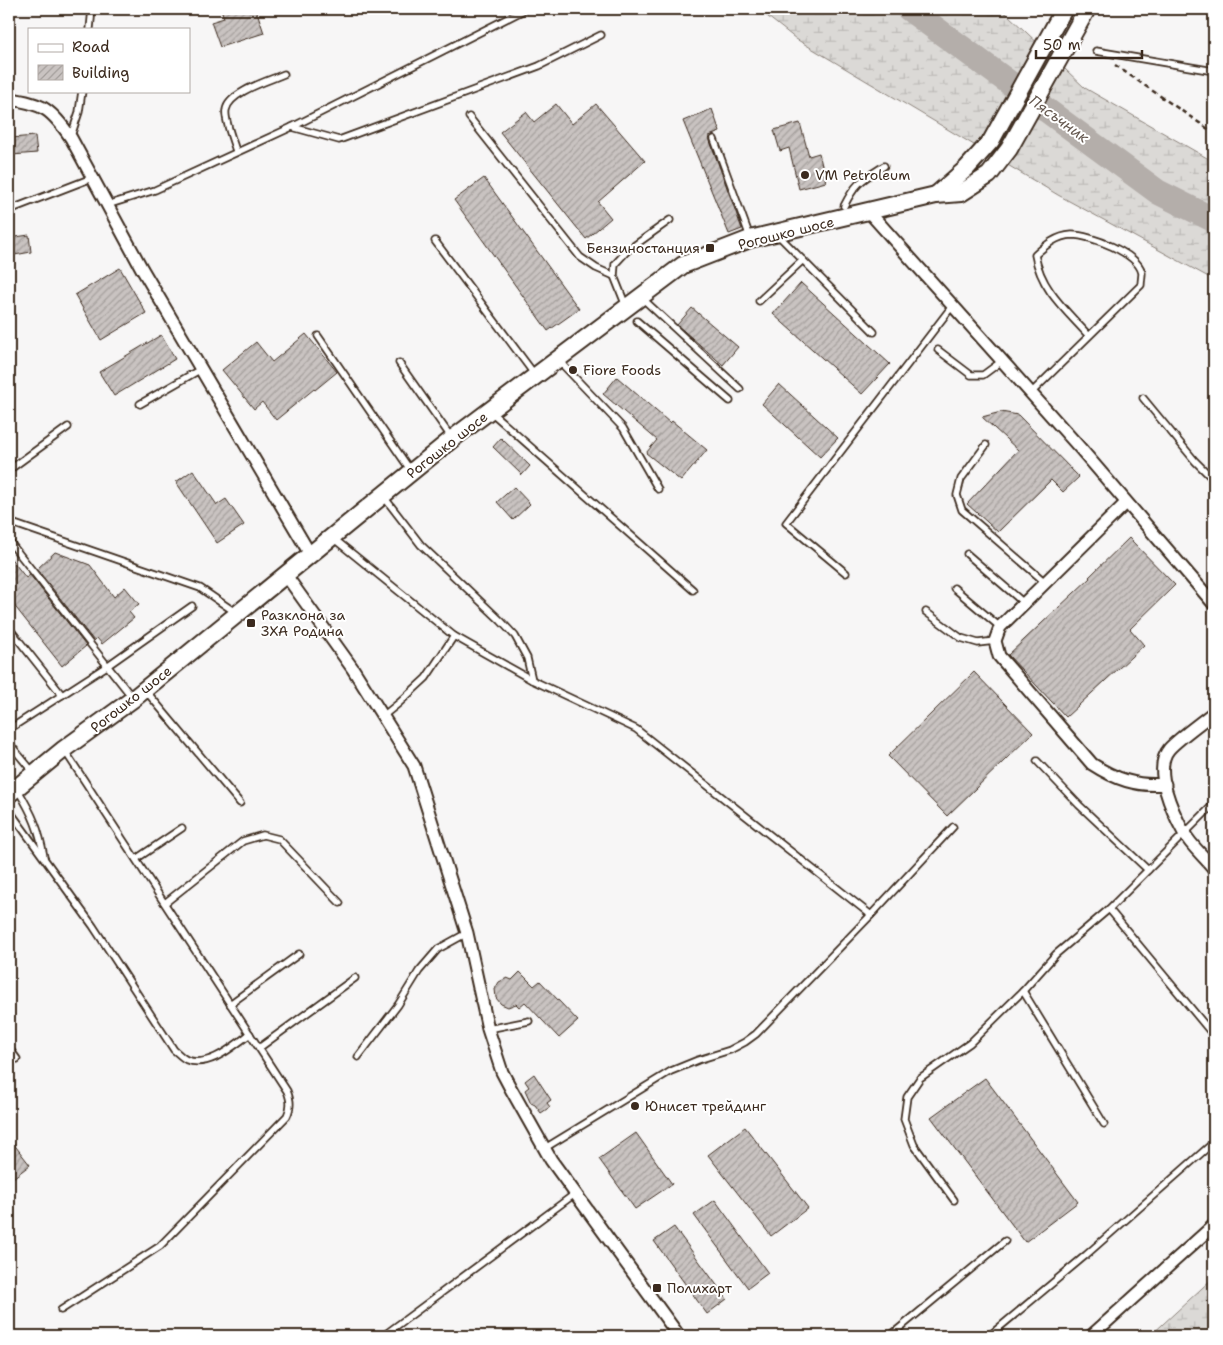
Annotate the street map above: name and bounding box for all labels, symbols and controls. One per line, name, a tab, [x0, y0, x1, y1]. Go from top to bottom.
legend	[28, 28, 190, 92]
scale bar	[1036, 28, 1142, 60]
text: 50 m	[1043, 35, 1081, 55]
text: Road	[72, 37, 110, 57]
text: Building	[72, 63, 129, 83]
water label: Пясъчник	[1025, 91, 1094, 148]
place label: VM Petroleum	[815, 166, 910, 184]
marker: VM Petroleum	[799, 169, 811, 181]
street label: Рогошко шосе	[736, 212, 836, 254]
place label: Бензиностанция	[586, 239, 700, 257]
marker: Бензиностанция	[704, 242, 716, 254]
place label: Fiore Foods	[583, 361, 661, 379]
marker: Fiore Foods	[567, 364, 579, 376]
street label: Рогошко шосе	[403, 408, 491, 482]
place label: Разклона за ЗХА Родина	[261, 606, 345, 640]
marker: Разклона за ЗХА Родина	[245, 617, 257, 629]
street label: Рогошко шосе	[87, 662, 175, 736]
place label: Юнисет трейдинг	[645, 1097, 767, 1115]
marker: Юнисет трейдинг	[629, 1100, 641, 1112]
place label: Полихарт	[667, 1279, 733, 1297]
marker: Полихарт	[651, 1282, 663, 1294]

